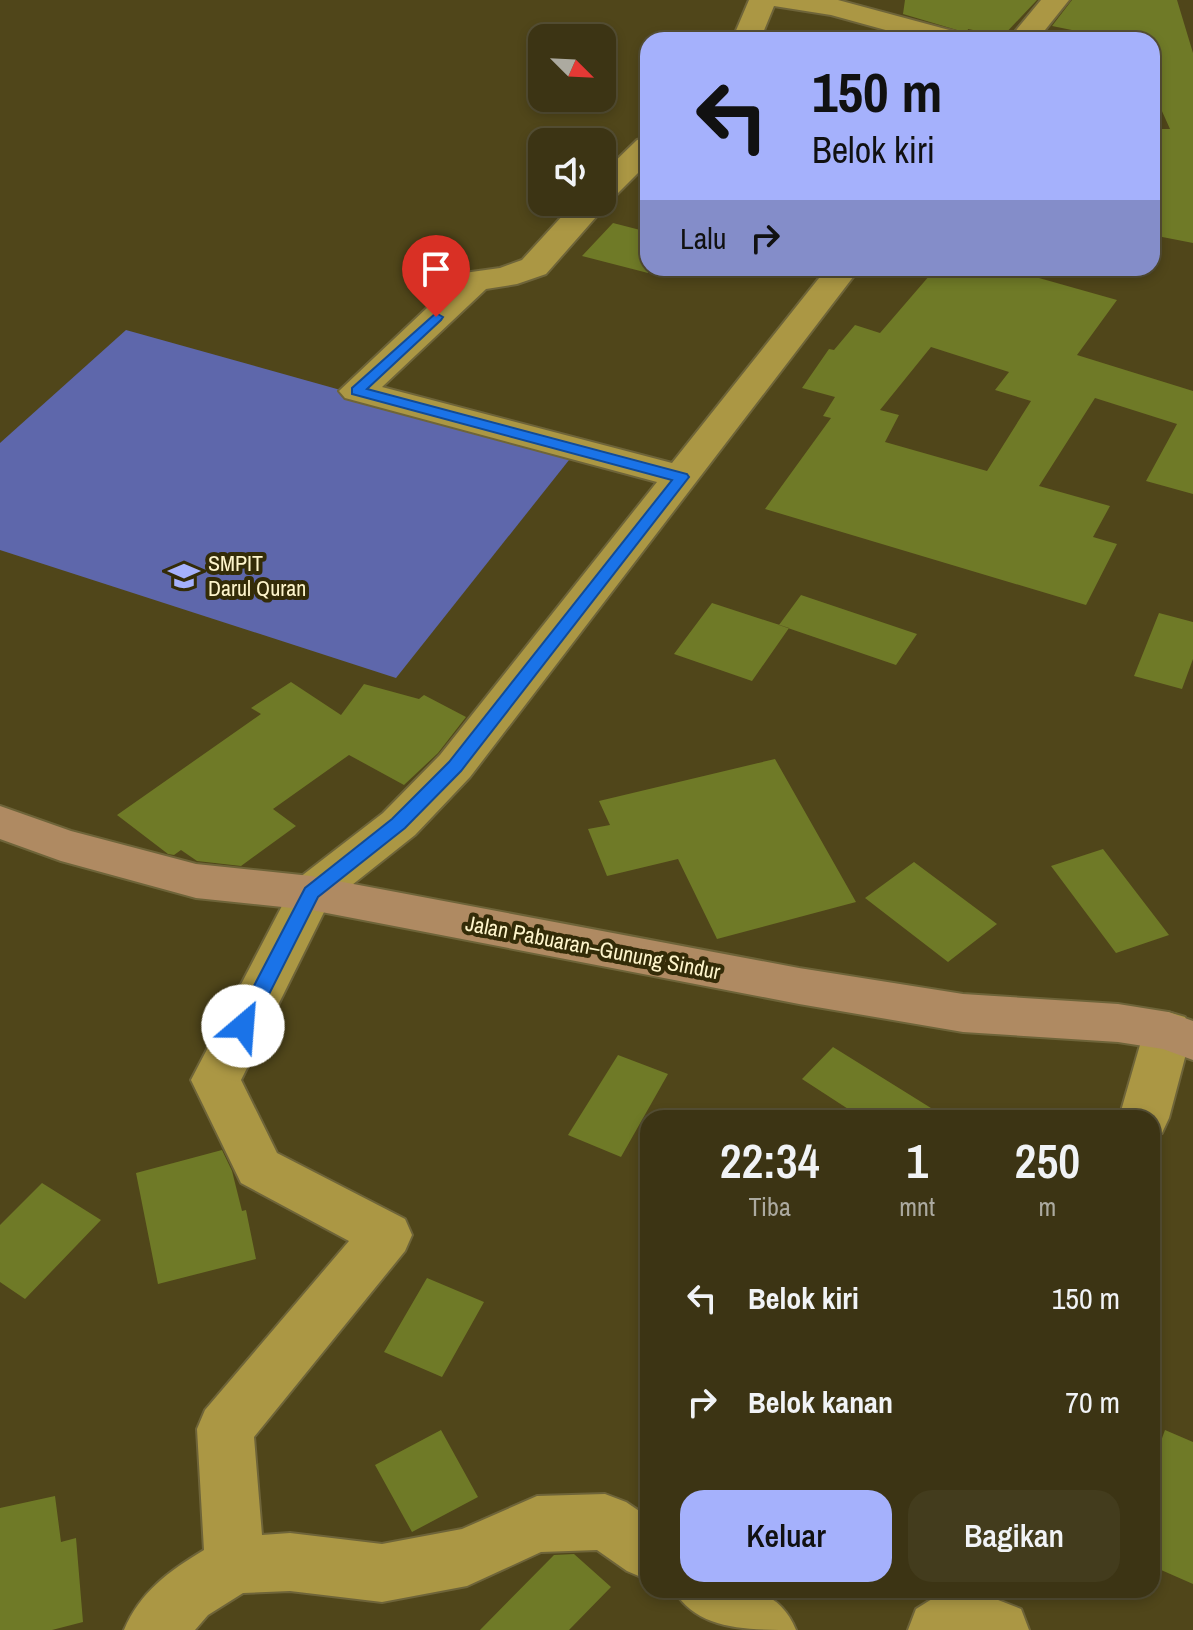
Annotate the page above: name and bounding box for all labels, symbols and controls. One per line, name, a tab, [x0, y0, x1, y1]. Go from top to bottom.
north arrow	[528, 24, 616, 112]
map controls	[528, 24, 616, 216]
text: 150 m	[812, 54, 942, 129]
icon: left	[680, 64, 784, 168]
text: Belok kiri	[812, 126, 935, 174]
button: sound	[528, 128, 616, 216]
icon: right	[743, 216, 787, 260]
text: Lalu	[680, 218, 727, 258]
pin	[402, 235, 470, 317]
icon: arrive	[414, 247, 458, 291]
place label: SMPIT Darul Quran	[208, 548, 306, 603]
school or university icon: SMPIT Darul Quran	[167, 559, 201, 593]
street label: Jalan Pabuaran–Gunung Sindur	[463, 908, 723, 986]
position arrow	[201, 984, 285, 1068]
text: 22:34	[720, 1128, 820, 1193]
text: 1	[906, 1128, 928, 1193]
text: 250	[1015, 1128, 1080, 1193]
text: Tiba	[749, 1189, 791, 1224]
text: mnt	[899, 1189, 935, 1224]
text: m	[1039, 1189, 1056, 1224]
icon: left	[680, 1276, 724, 1320]
text: Belok kiri	[748, 1278, 859, 1318]
text: 150 m	[1052, 1278, 1120, 1318]
icon: right	[680, 1380, 724, 1424]
text: Belok kanan	[748, 1382, 893, 1422]
text: 70 m	[1065, 1382, 1120, 1422]
button: Keluar	[680, 1490, 892, 1582]
button: Bagikan	[908, 1490, 1120, 1582]

